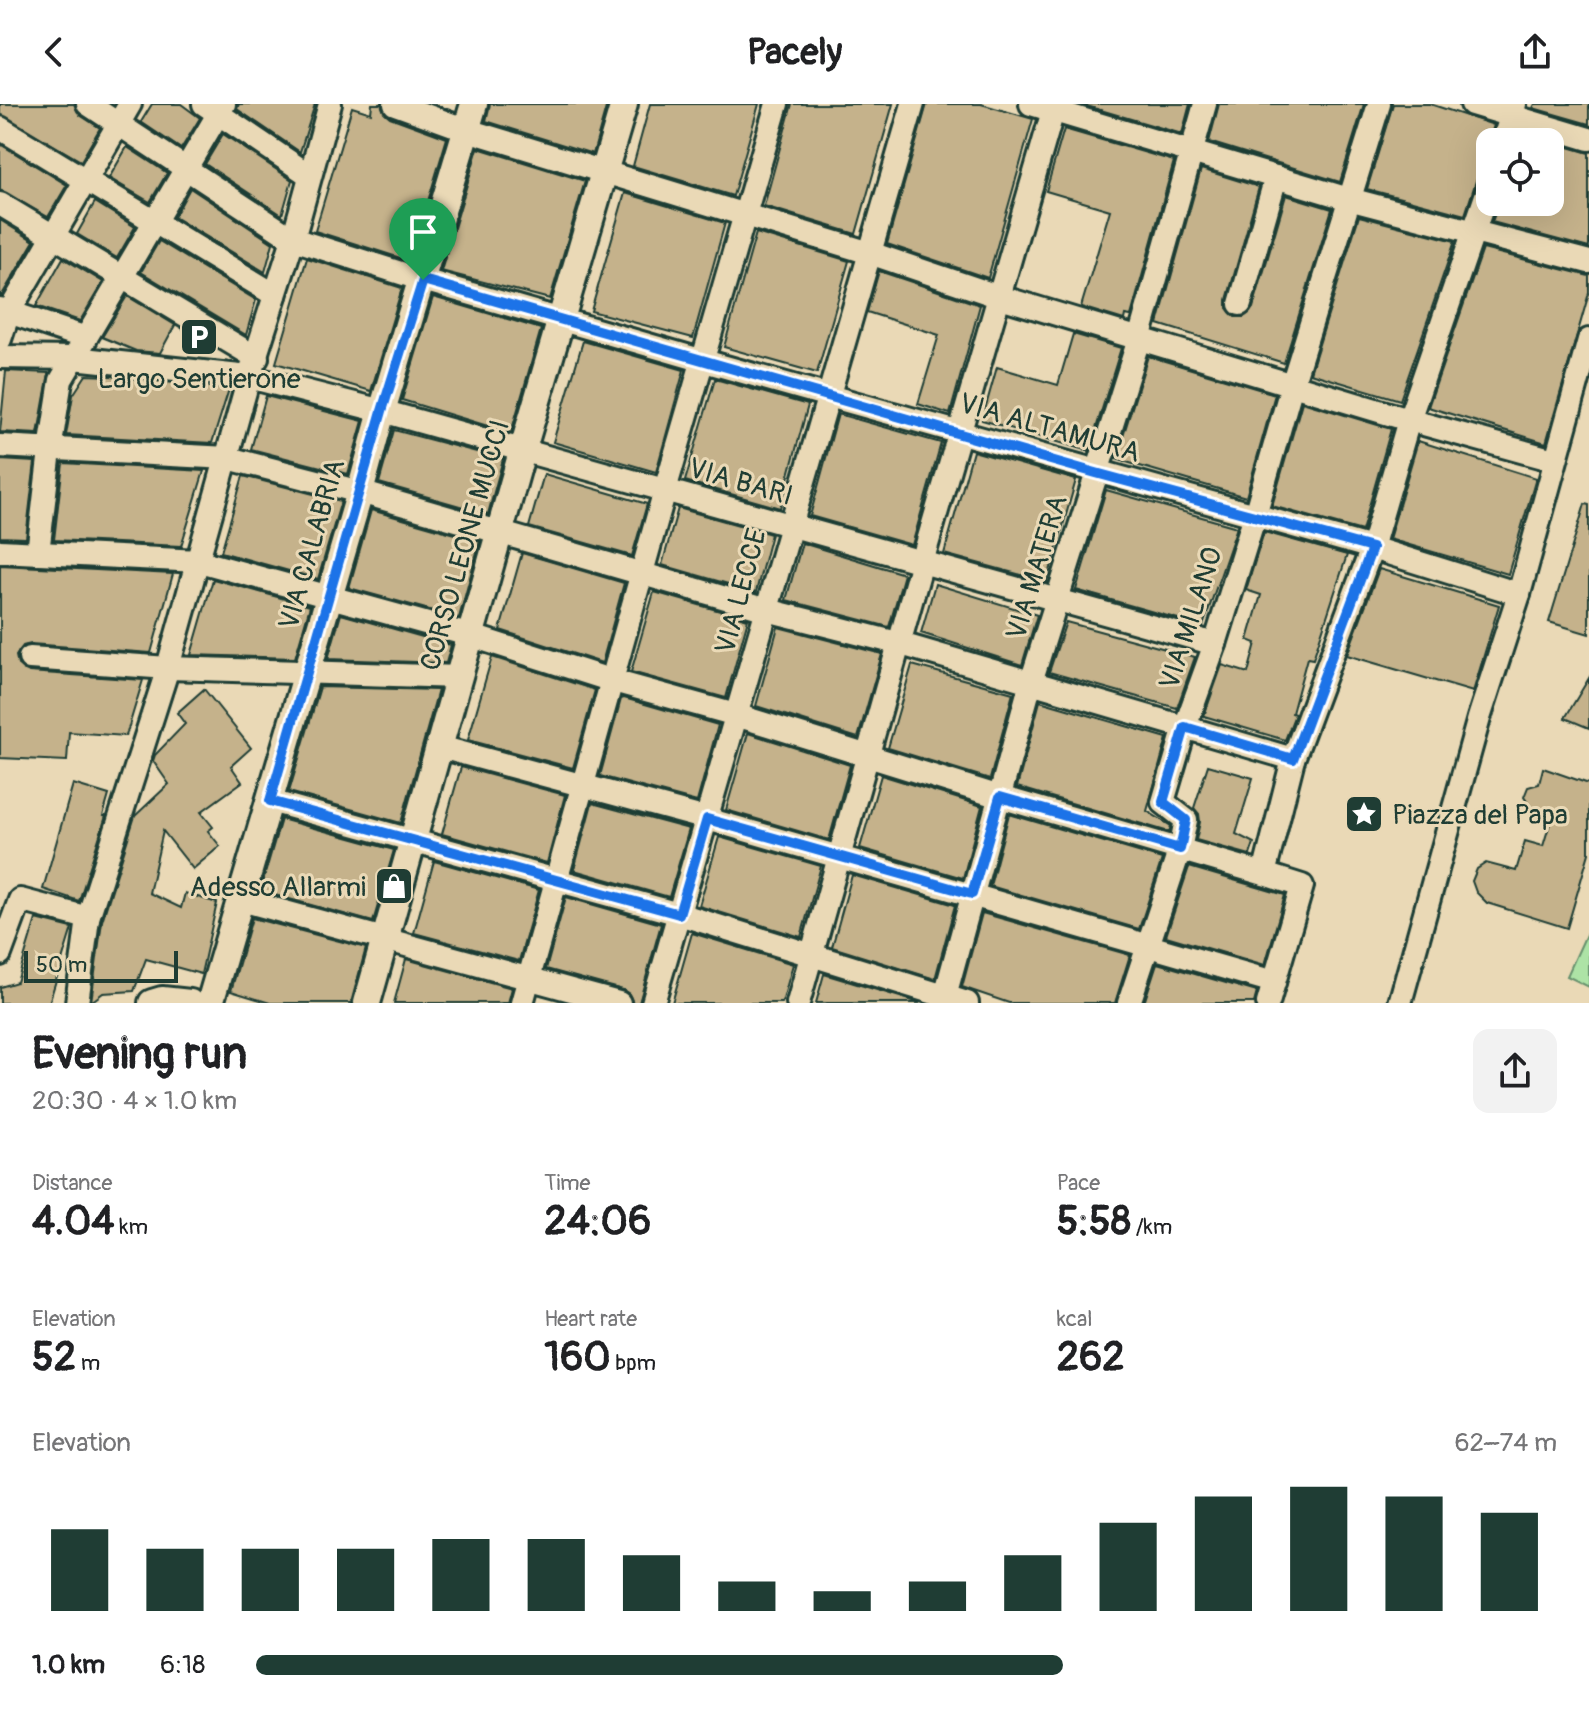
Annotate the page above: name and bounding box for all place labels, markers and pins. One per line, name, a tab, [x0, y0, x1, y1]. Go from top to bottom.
pin	[389, 198, 457, 280]
parking icon: Largo Sentierone	[178, 316, 220, 358]
place label: Largo Sentierone	[97, 362, 301, 397]
place icon: Piazza del Papa	[1343, 793, 1385, 835]
place label: Piazza del Papa	[1392, 798, 1568, 833]
shop icon: Adesso Allarmi	[373, 865, 415, 907]
place label: Adesso Allarmi	[190, 870, 366, 905]

